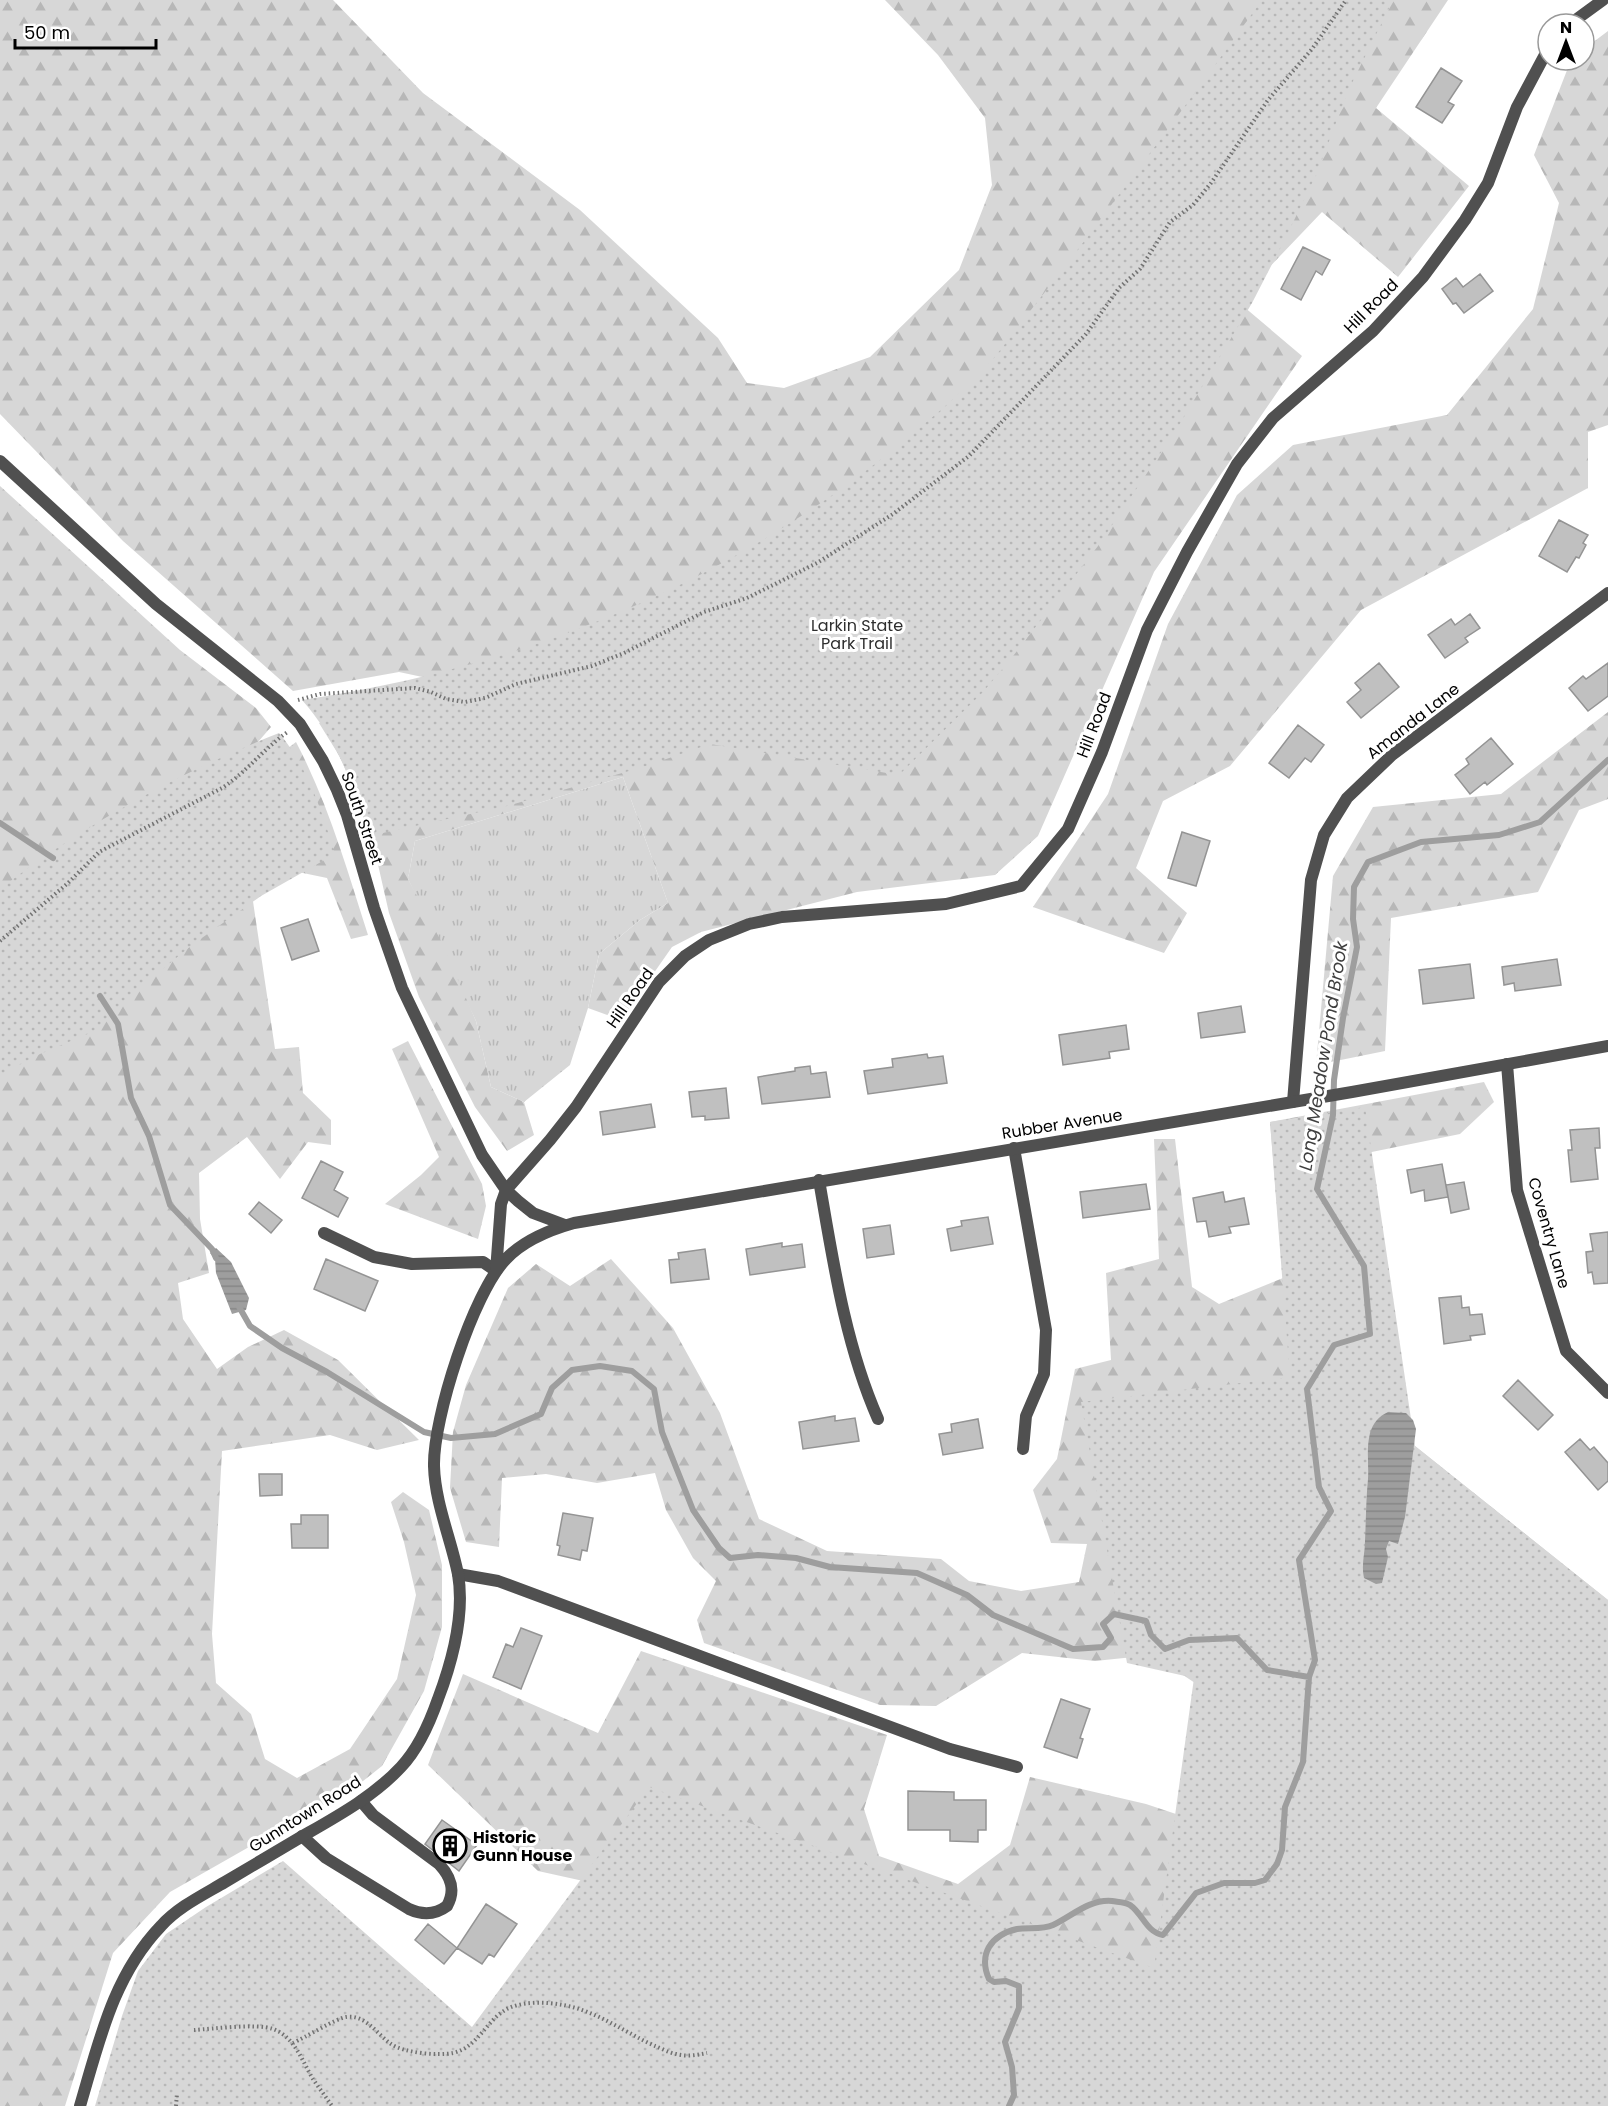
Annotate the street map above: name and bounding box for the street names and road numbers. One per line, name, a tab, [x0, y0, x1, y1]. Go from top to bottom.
street label: Hill Road	[1339, 274, 1403, 338]
street label: Amanda Lane	[1362, 677, 1464, 765]
street label: Hill Road	[1071, 689, 1117, 761]
street label: South Street	[335, 768, 389, 868]
street label: Hill Road	[601, 963, 659, 1033]
street label: Rubber Avenue	[1000, 1103, 1124, 1145]
street label: Coventry Lane	[1522, 1175, 1576, 1291]
street label: Gunntown Road	[244, 1770, 366, 1858]

